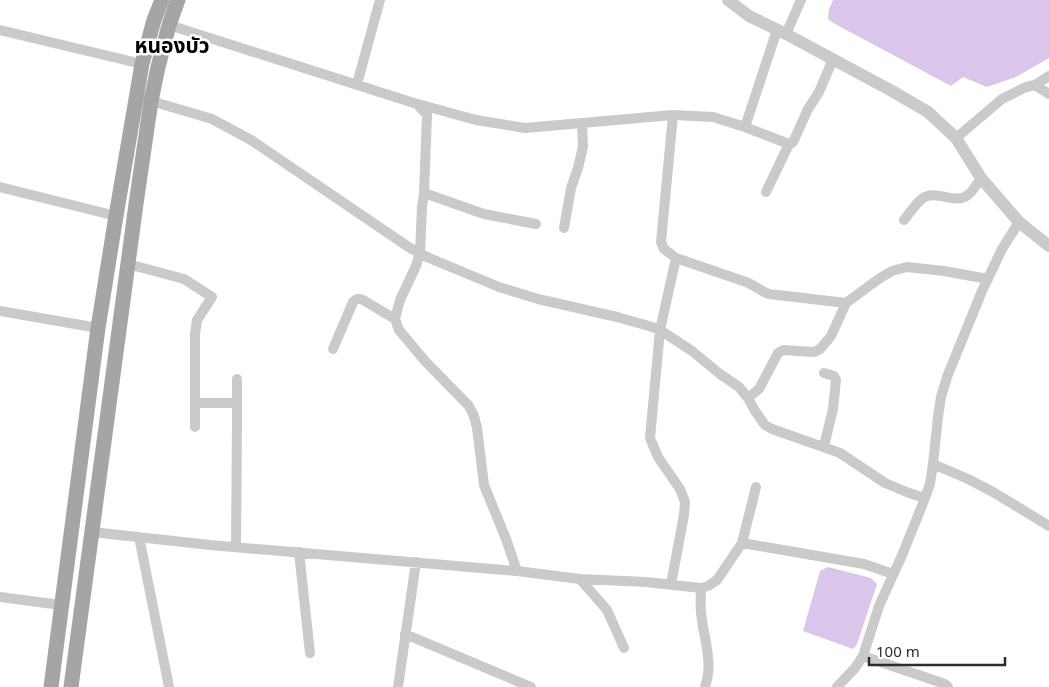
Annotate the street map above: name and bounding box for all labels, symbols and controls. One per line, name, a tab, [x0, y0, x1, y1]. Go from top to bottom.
district label: หนองบัว	[134, 31, 210, 59]
scale bar	[869, 634, 1005, 666]
text: 100 m	[876, 641, 920, 661]

